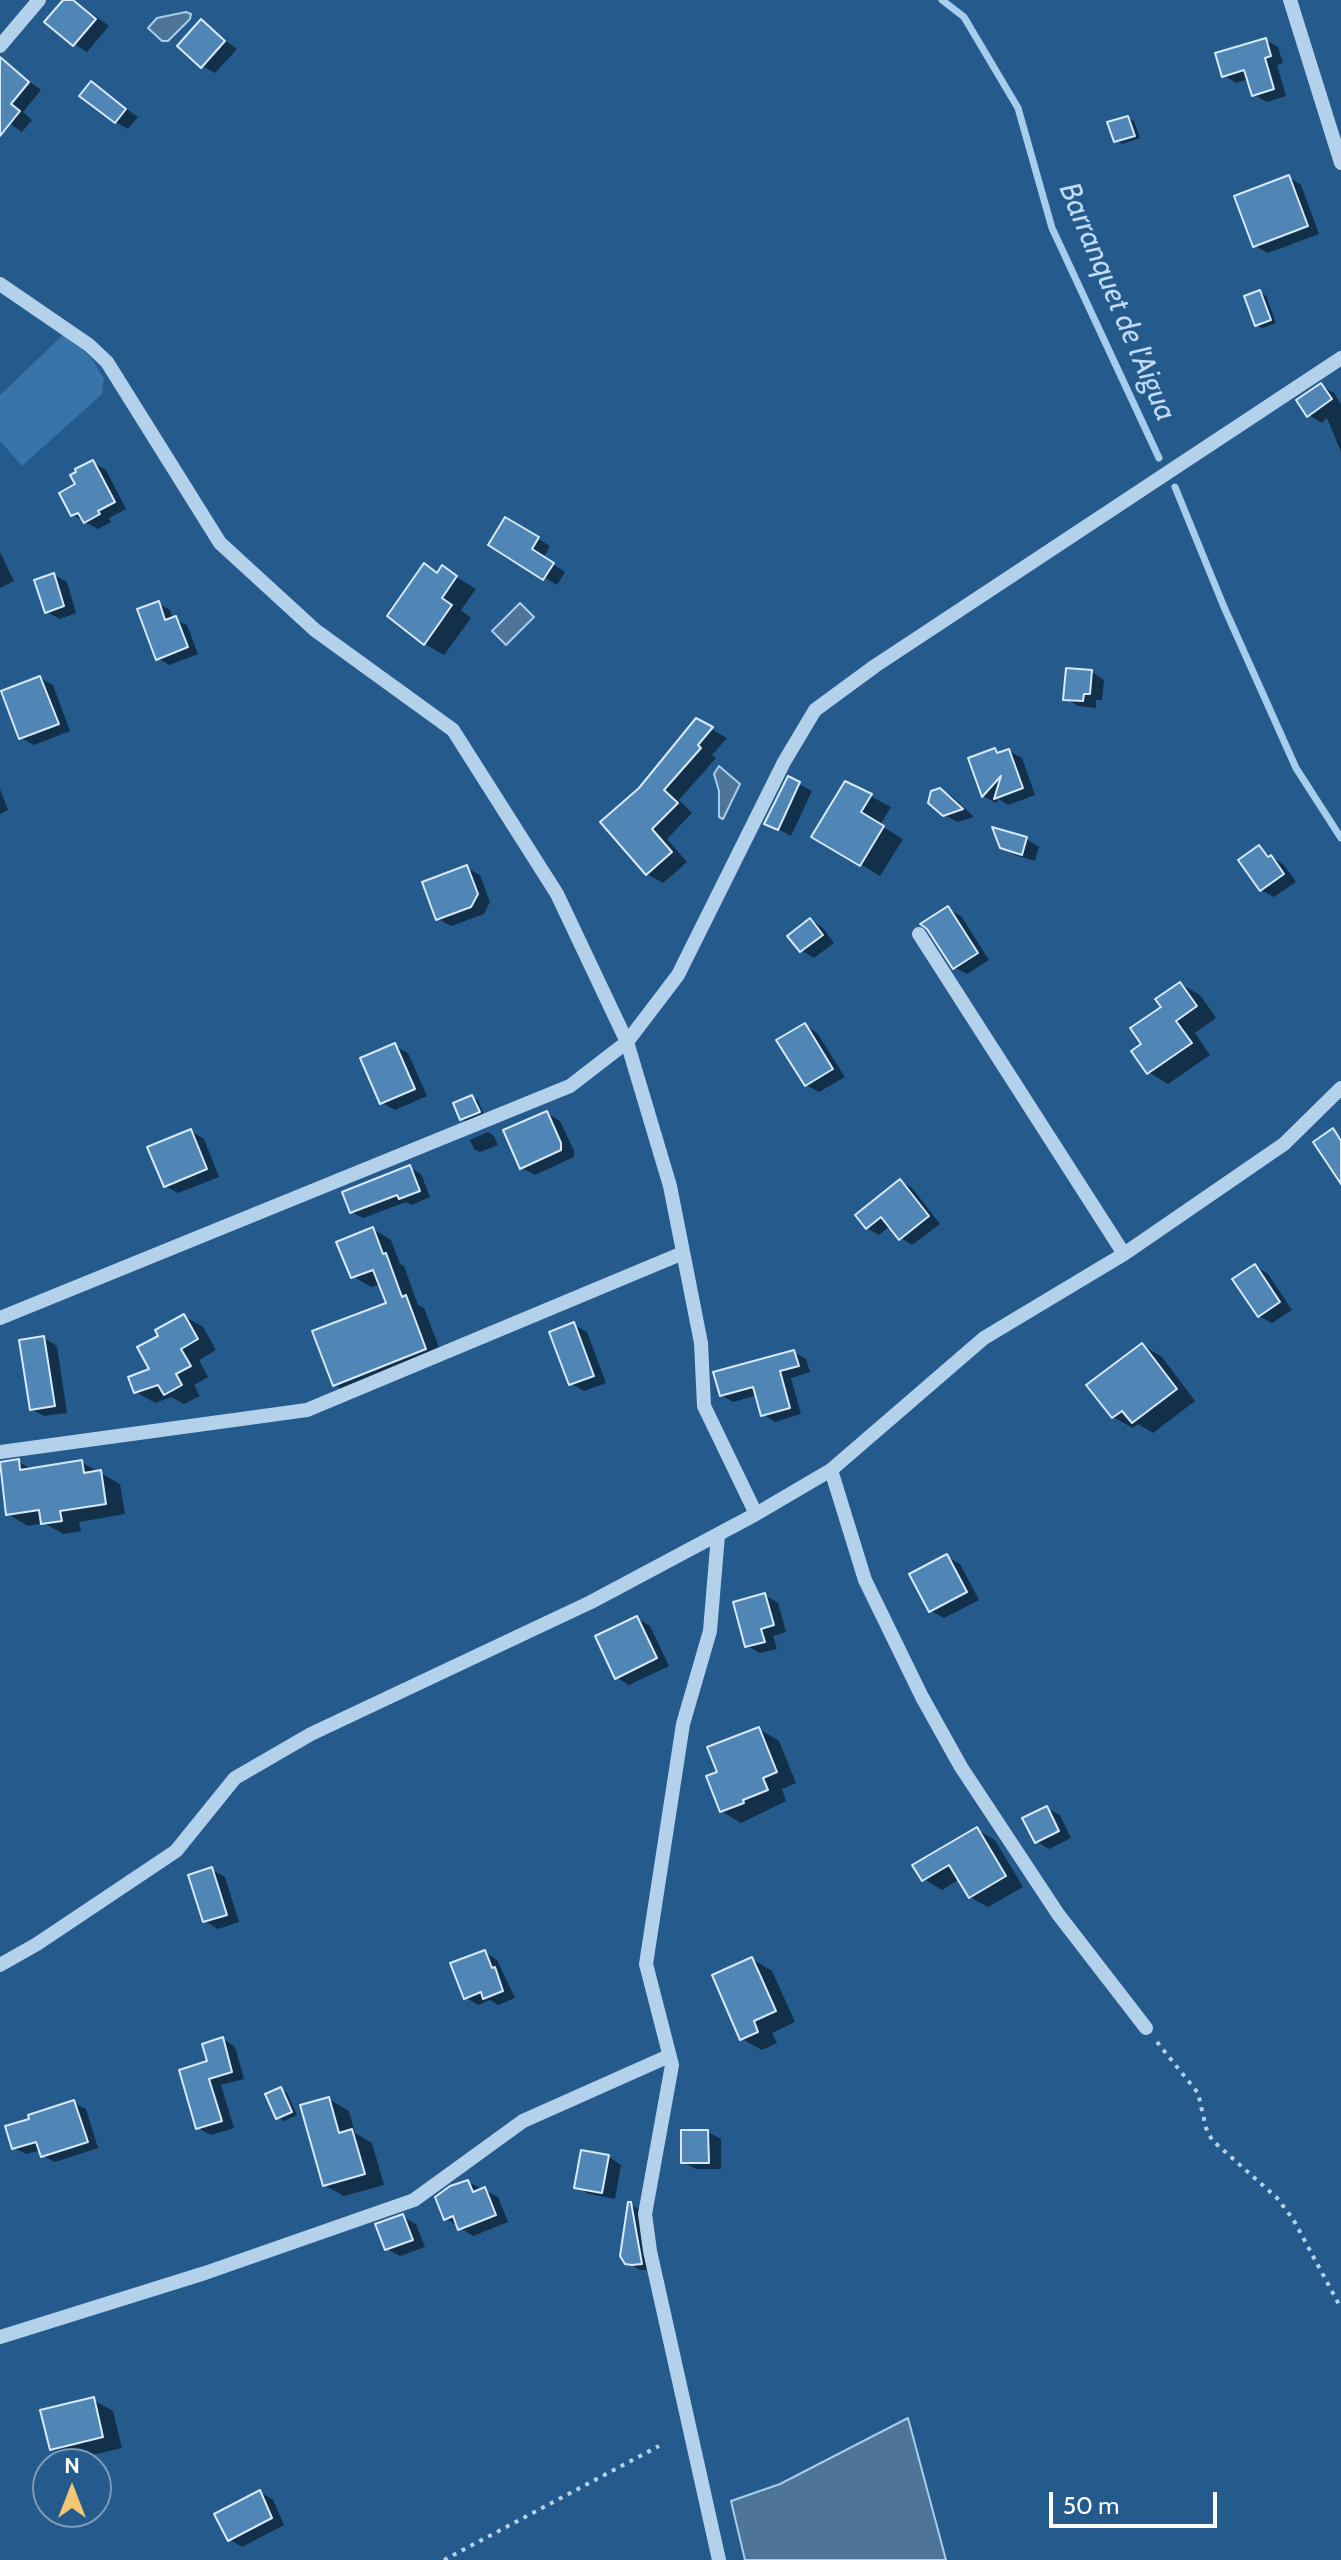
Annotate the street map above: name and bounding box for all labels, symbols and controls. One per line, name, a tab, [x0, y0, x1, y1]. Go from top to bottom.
water label: Barranquet de l'Aigua	[1051, 177, 1183, 427]
north arrow	[32, 2448, 112, 2528]
text: N	[64, 2452, 80, 2479]
scale bar	[1053, 2476, 1221, 2526]
text: 50 m	[1063, 2491, 1119, 2520]

